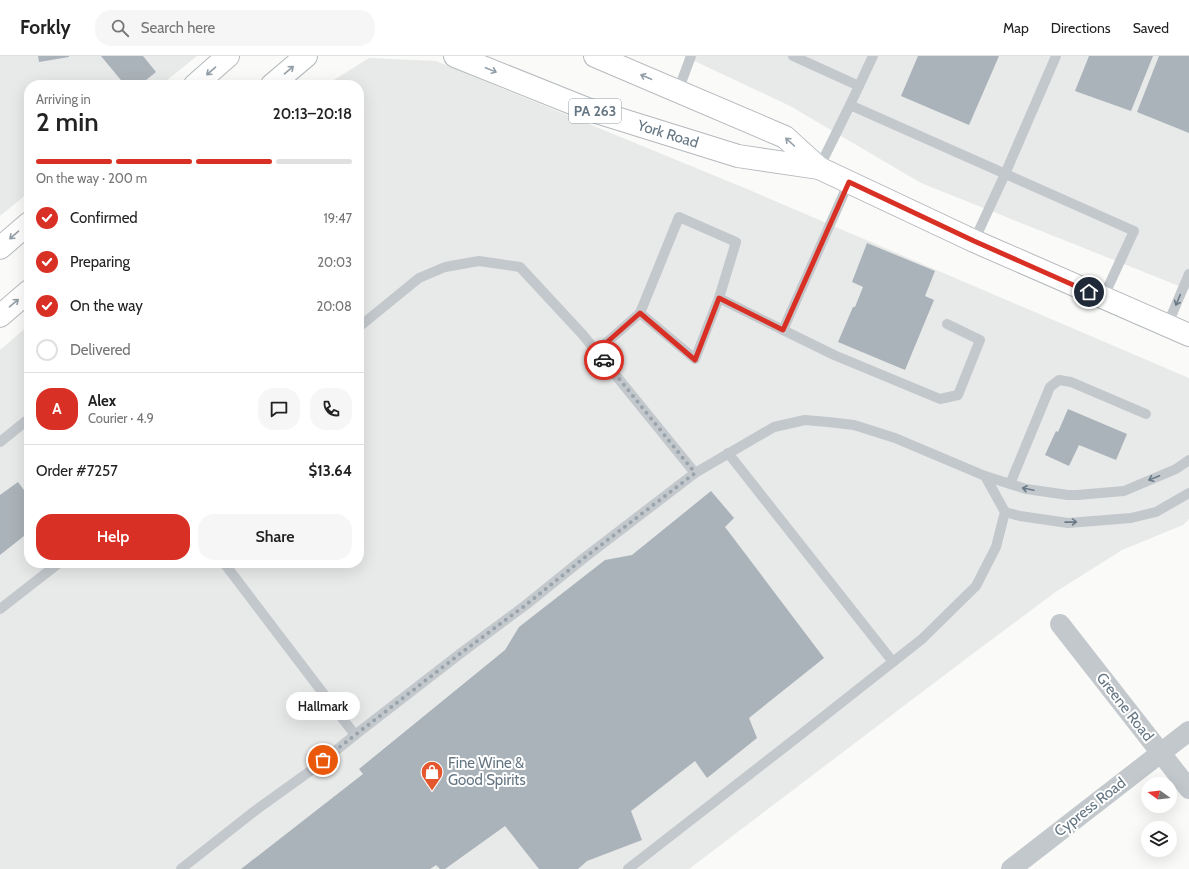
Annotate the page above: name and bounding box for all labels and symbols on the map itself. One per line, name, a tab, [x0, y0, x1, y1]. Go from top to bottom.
one-way arrow	[206, 66, 217, 75]
one-way arrow	[284, 66, 294, 75]
one-way arrow	[485, 67, 497, 75]
one-way arrow	[641, 73, 653, 81]
road number: PA 263	[569, 99, 621, 123]
street label: York Road	[634, 116, 701, 152]
one-way arrow	[785, 137, 795, 146]
one-way arrow	[9, 231, 20, 240]
pin	[1072, 275, 1106, 309]
one-way arrow	[1174, 294, 1181, 306]
one-way arrow	[9, 299, 20, 308]
courier	[584, 340, 624, 380]
one-way arrow	[1149, 474, 1161, 482]
one-way arrow	[1022, 485, 1035, 493]
one-way arrow	[1064, 518, 1077, 526]
street label: Greene Road	[1093, 669, 1157, 745]
callout: Hallmark	[286, 692, 360, 720]
pin	[306, 743, 340, 777]
place label: Fine Wine & Good Spirits	[448, 754, 526, 789]
shop icon: Fine Wine & Good Spirits	[419, 759, 445, 792]
street label: Cypress Road	[1051, 774, 1129, 840]
north arrow	[1141, 777, 1177, 813]

